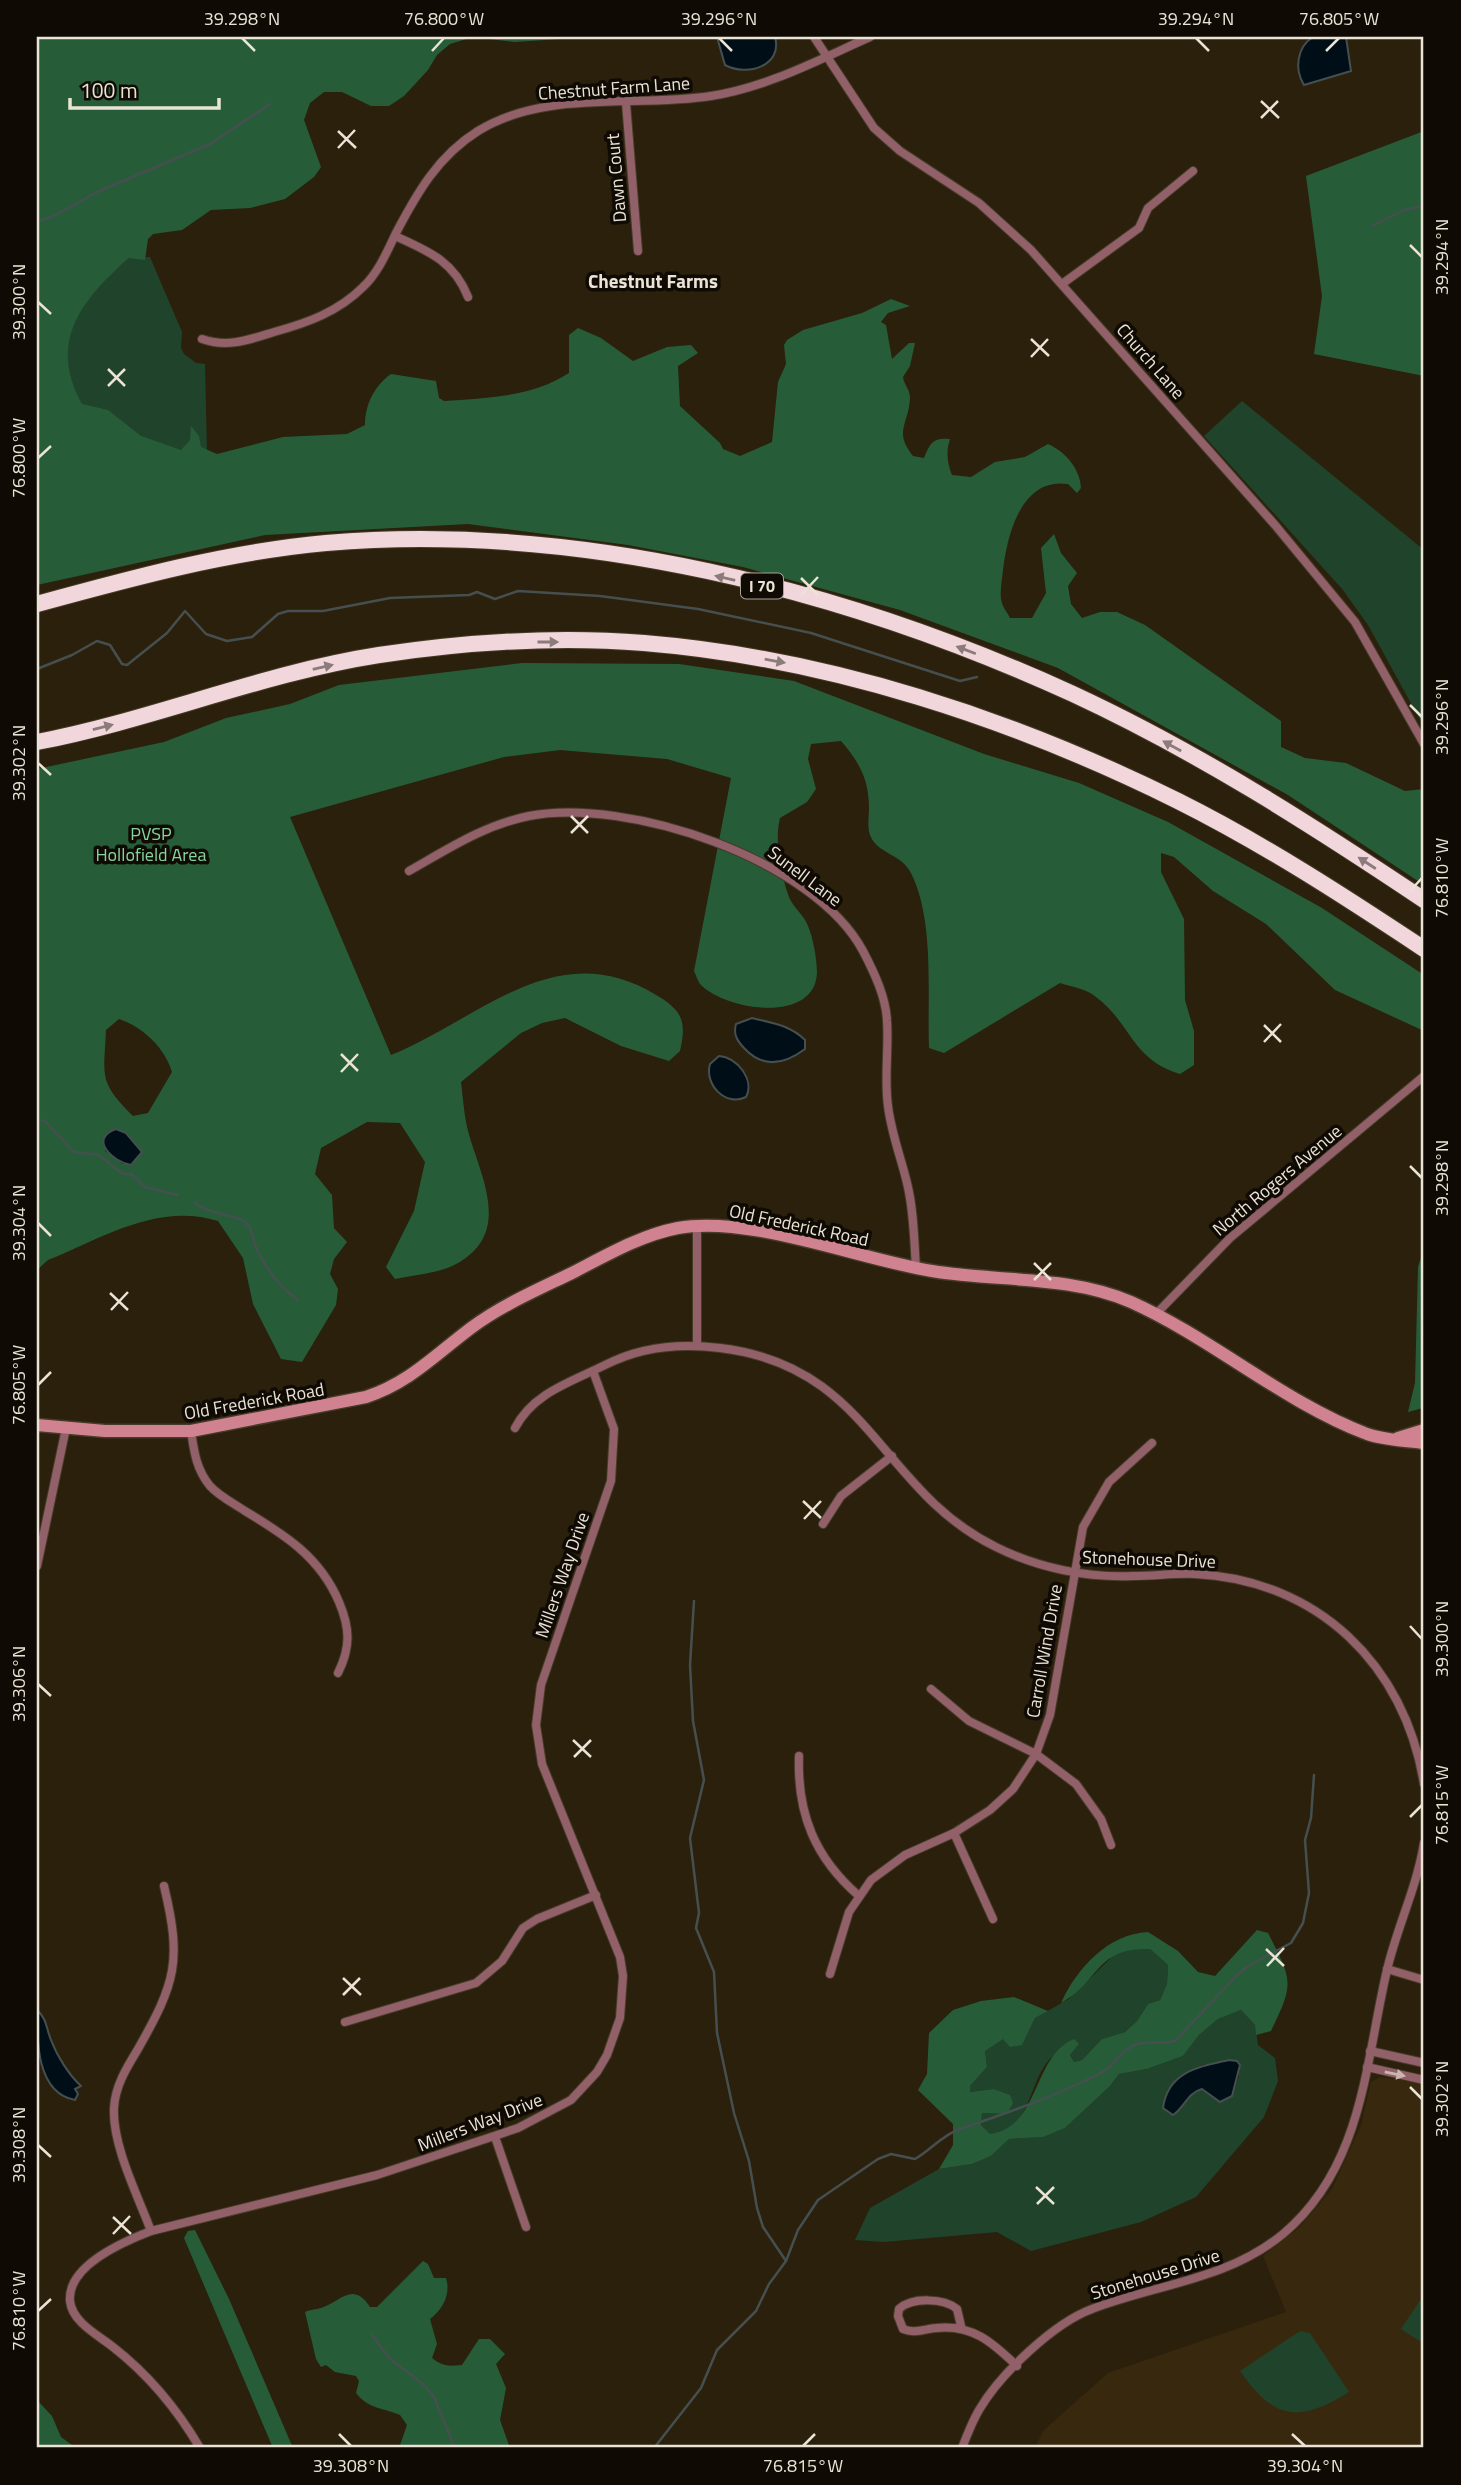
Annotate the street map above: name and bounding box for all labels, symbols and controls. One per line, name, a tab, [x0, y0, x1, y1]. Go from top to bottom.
text: 39.298°N	[204, 5, 280, 32]
text: 76.800°W	[404, 5, 484, 32]
text: 39.296°N	[681, 5, 757, 32]
text: 39.294°N	[1158, 5, 1234, 32]
text: 76.805°W	[1299, 5, 1379, 32]
scale bar	[70, 66, 219, 110]
street label: Chestnut Farm Lane	[537, 69, 691, 107]
text: 100 m	[80, 74, 137, 106]
street label: Dawn Court	[599, 132, 633, 224]
text: 39.294°N	[1428, 219, 1455, 295]
text: 39.300°N	[5, 264, 32, 340]
district label: Chestnut Farms	[588, 266, 718, 295]
street label: Church Lane	[1110, 317, 1192, 405]
text: 76.800°W	[5, 418, 32, 498]
one-way arrow	[714, 572, 736, 583]
road number: I 70	[741, 573, 783, 598]
one-way arrow	[538, 636, 560, 647]
one-way arrow	[955, 645, 976, 656]
one-way arrow	[764, 656, 786, 667]
one-way arrow	[312, 662, 334, 673]
text: 39.296°N	[1428, 679, 1455, 755]
one-way arrow	[93, 721, 115, 732]
text: 39.302°N	[5, 725, 32, 801]
one-way arrow	[1162, 740, 1182, 751]
park label: PVSP Hollofield Area	[96, 820, 206, 868]
text: 76.810°W	[1428, 838, 1455, 918]
street label: Sunell Lane	[762, 839, 848, 913]
one-way arrow	[1357, 856, 1377, 869]
street label: North Rogers Avenue	[1207, 1118, 1347, 1242]
text: 39.298°N	[1428, 1140, 1455, 1216]
text: 39.304°N	[5, 1185, 32, 1261]
street label: Old Frederick Road	[727, 1197, 871, 1253]
text: 76.805°W	[5, 1345, 32, 1425]
street label: Old Frederick Road	[182, 1375, 326, 1427]
street label: Millers Way Drive	[528, 1508, 596, 1642]
street label: Stonehouse Drive	[1082, 1543, 1216, 1575]
street label: Carroll Wind Drive	[1019, 1582, 1069, 1720]
text: 39.300°N	[1428, 1601, 1455, 1677]
text: 39.306°N	[5, 1646, 32, 1722]
text: 76.815°W	[1428, 1765, 1455, 1845]
text: 39.302°N	[1428, 2061, 1455, 2137]
one-way arrow	[1384, 2068, 1406, 2079]
street label: Millers Way Drive	[414, 2086, 546, 2158]
text: 39.308°N	[5, 2107, 32, 2183]
street label: Stonehouse Drive	[1087, 2242, 1223, 2306]
text: 76.810°W	[5, 2271, 32, 2351]
text: 39.308°N	[313, 2452, 389, 2479]
text: 76.815°W	[763, 2452, 843, 2479]
text: 39.304°N	[1267, 2452, 1343, 2479]

